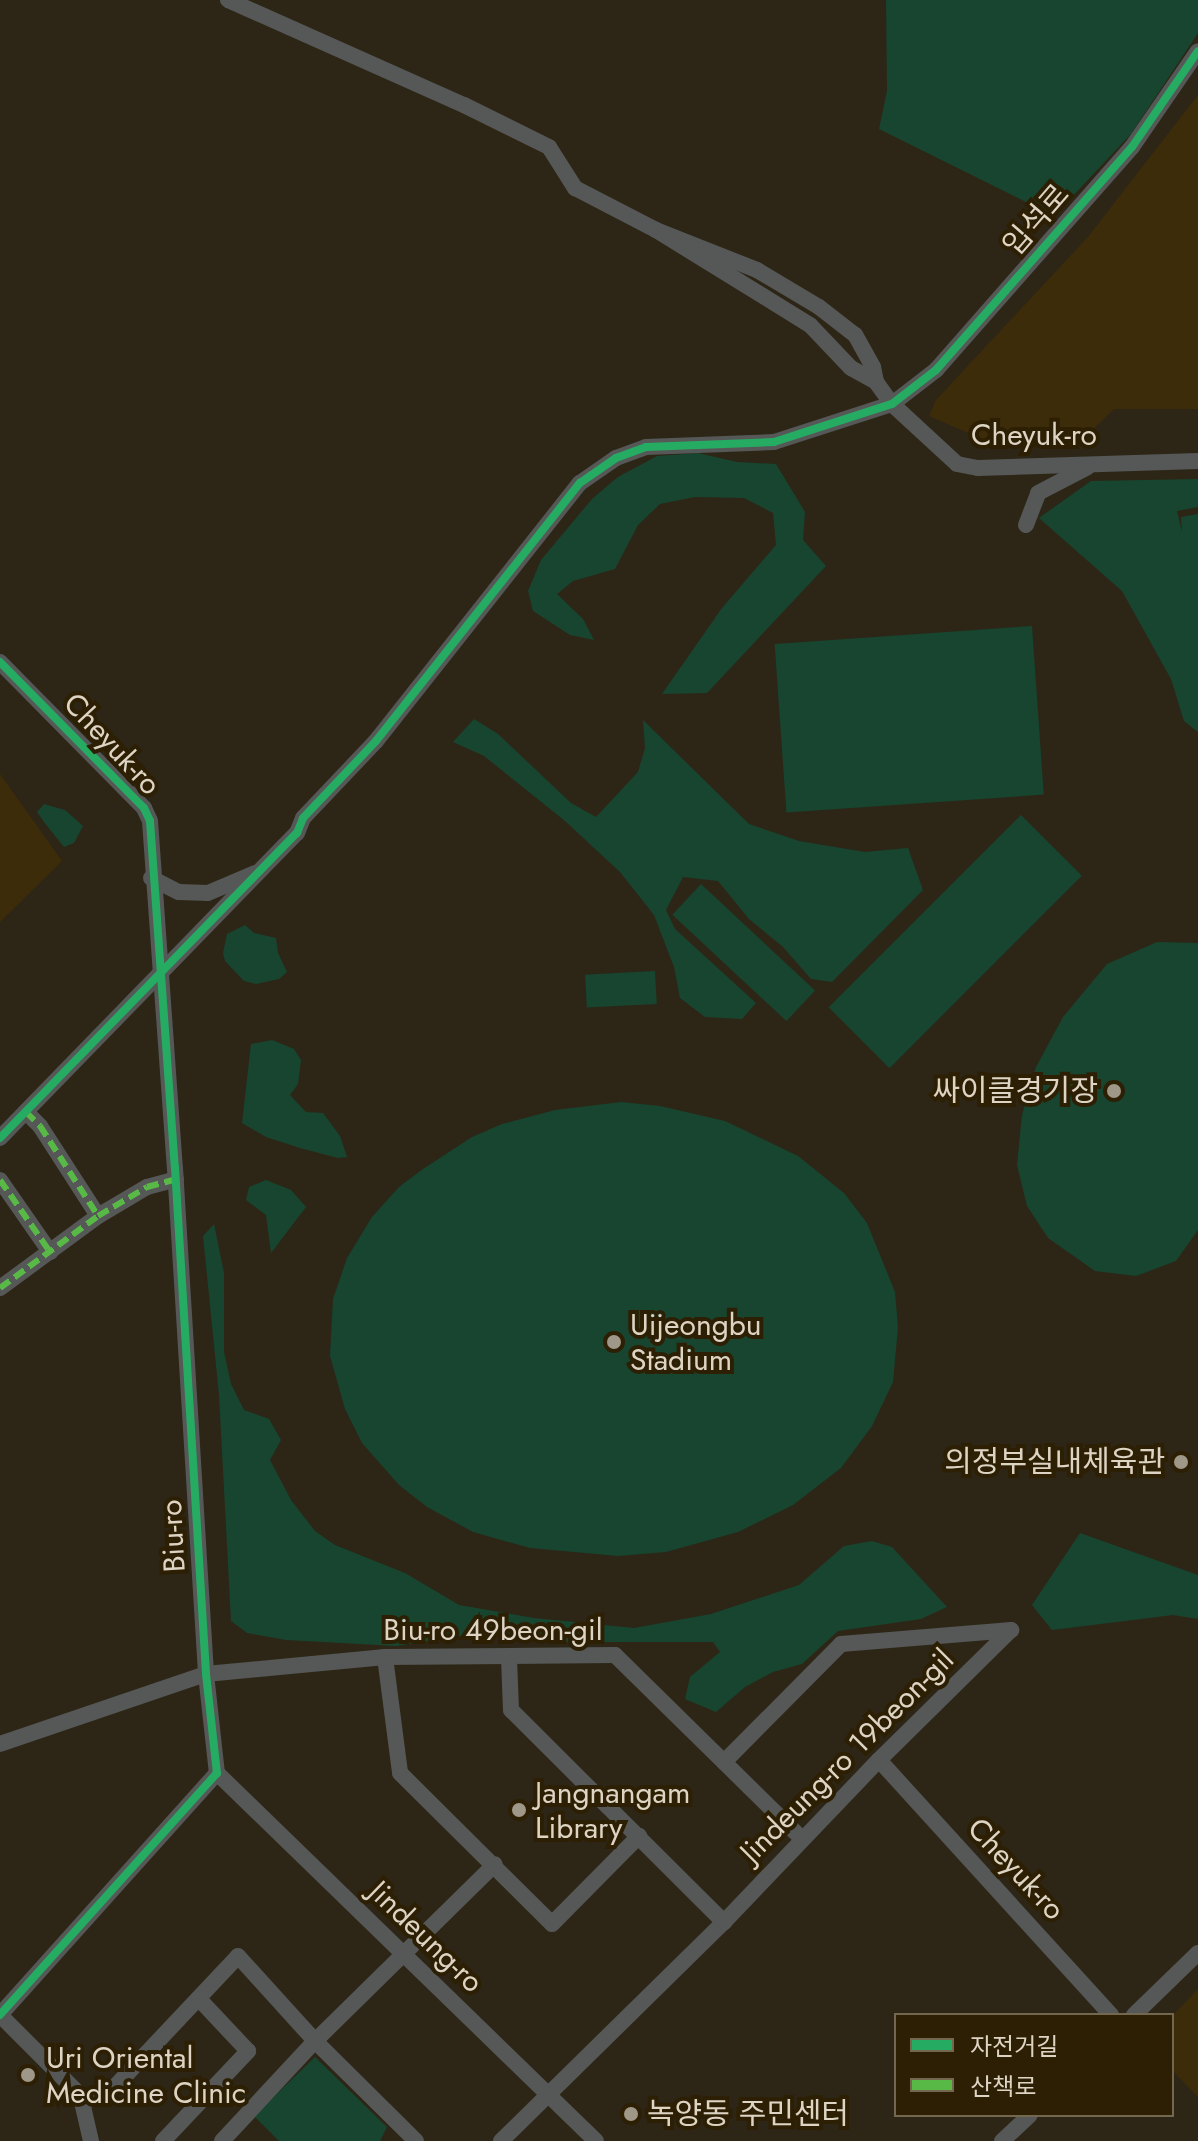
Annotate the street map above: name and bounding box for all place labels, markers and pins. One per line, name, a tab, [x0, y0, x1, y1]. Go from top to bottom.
place label: 싸이클경기장	[932, 1073, 1098, 1109]
marker: 싸이클경기장	[1105, 1082, 1123, 1100]
place label: Uijeongbu Stadium	[630, 1307, 762, 1378]
marker: Uijeongbu Stadium	[605, 1333, 623, 1351]
place label: 의정부실내체육관	[944, 1444, 1165, 1480]
marker: 의정부실내체육관	[1172, 1453, 1190, 1471]
place label: Jangnangam Library	[535, 1775, 690, 1846]
marker: Jangnangam Library	[510, 1801, 528, 1819]
place label: Uri Oriental Medicine Clinic	[46, 2040, 246, 2110]
marker: Uri Oriental Medicine Clinic	[17, 2064, 39, 2086]
place label: 녹양동 주민센터	[647, 2096, 849, 2132]
marker: 녹양동 주민센터	[622, 2105, 640, 2123]

